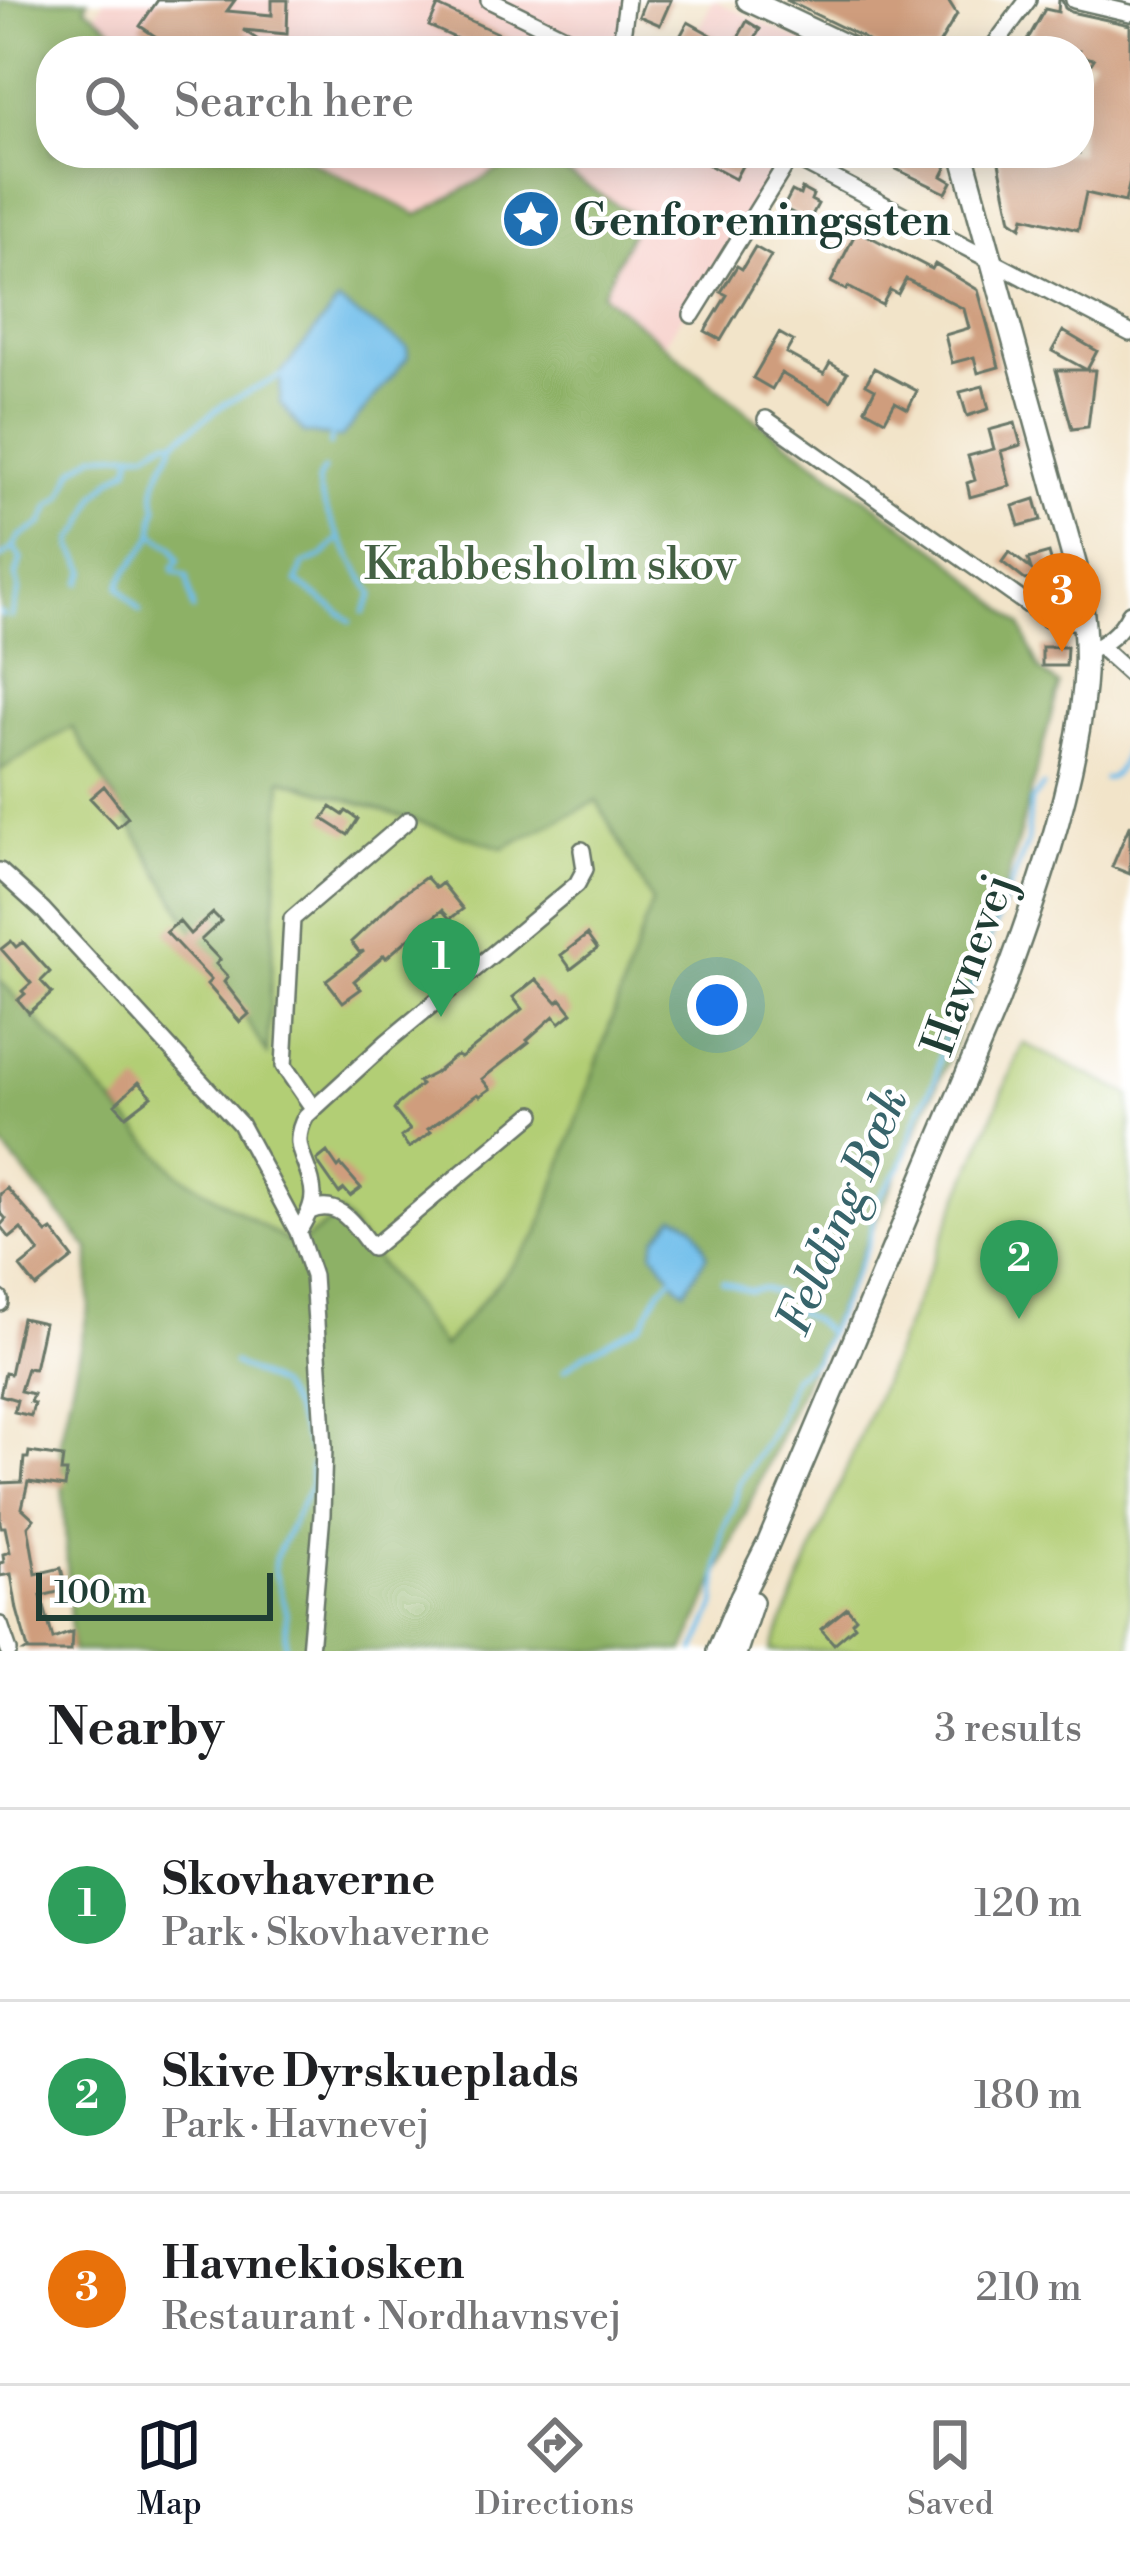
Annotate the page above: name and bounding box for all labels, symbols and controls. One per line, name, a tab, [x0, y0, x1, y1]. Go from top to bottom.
search box	[36, 36, 1094, 168]
icon: search	[78, 69, 144, 135]
text: Search here	[174, 74, 414, 131]
place icon: Genforeningssten	[500, 188, 562, 250]
place label: Genforeningssten	[573, 193, 951, 250]
park label: Krabbesholm skov	[364, 537, 737, 594]
pin: 3	[1023, 553, 1101, 652]
street label: Havnevej	[910, 866, 1029, 1064]
pin: 1	[402, 918, 480, 1017]
your location	[687, 975, 747, 1035]
water label: Felding Bæk	[765, 1078, 923, 1344]
pin: 2	[980, 1220, 1058, 1319]
scale bar	[36, 1567, 273, 1620]
text: 100 m	[54, 1573, 147, 1614]
text: Nearby	[48, 1697, 224, 1761]
text: 3 results	[934, 1705, 1082, 1754]
text: Skovhaverne	[162, 1852, 435, 1909]
text: 1	[78, 1880, 96, 1929]
text: 120 m	[974, 1880, 1082, 1929]
text: Park · Skovhaverne	[162, 1909, 490, 1958]
text: Skive Dyrskueplads	[162, 2044, 579, 2101]
text: 2	[75, 2072, 99, 2121]
text: 180 m	[974, 2072, 1082, 2121]
text: Park · Havnevej	[162, 2101, 430, 2150]
text: Havnekiosken	[162, 2236, 464, 2293]
text: 3	[75, 2264, 99, 2313]
text: 210 m	[976, 2264, 1082, 2313]
text: Restaurant · Nordhavnsvej	[162, 2293, 622, 2342]
tab: Map	[136, 2412, 202, 2525]
tab: Directions	[475, 2412, 634, 2525]
tab: Saved	[907, 2412, 994, 2525]

